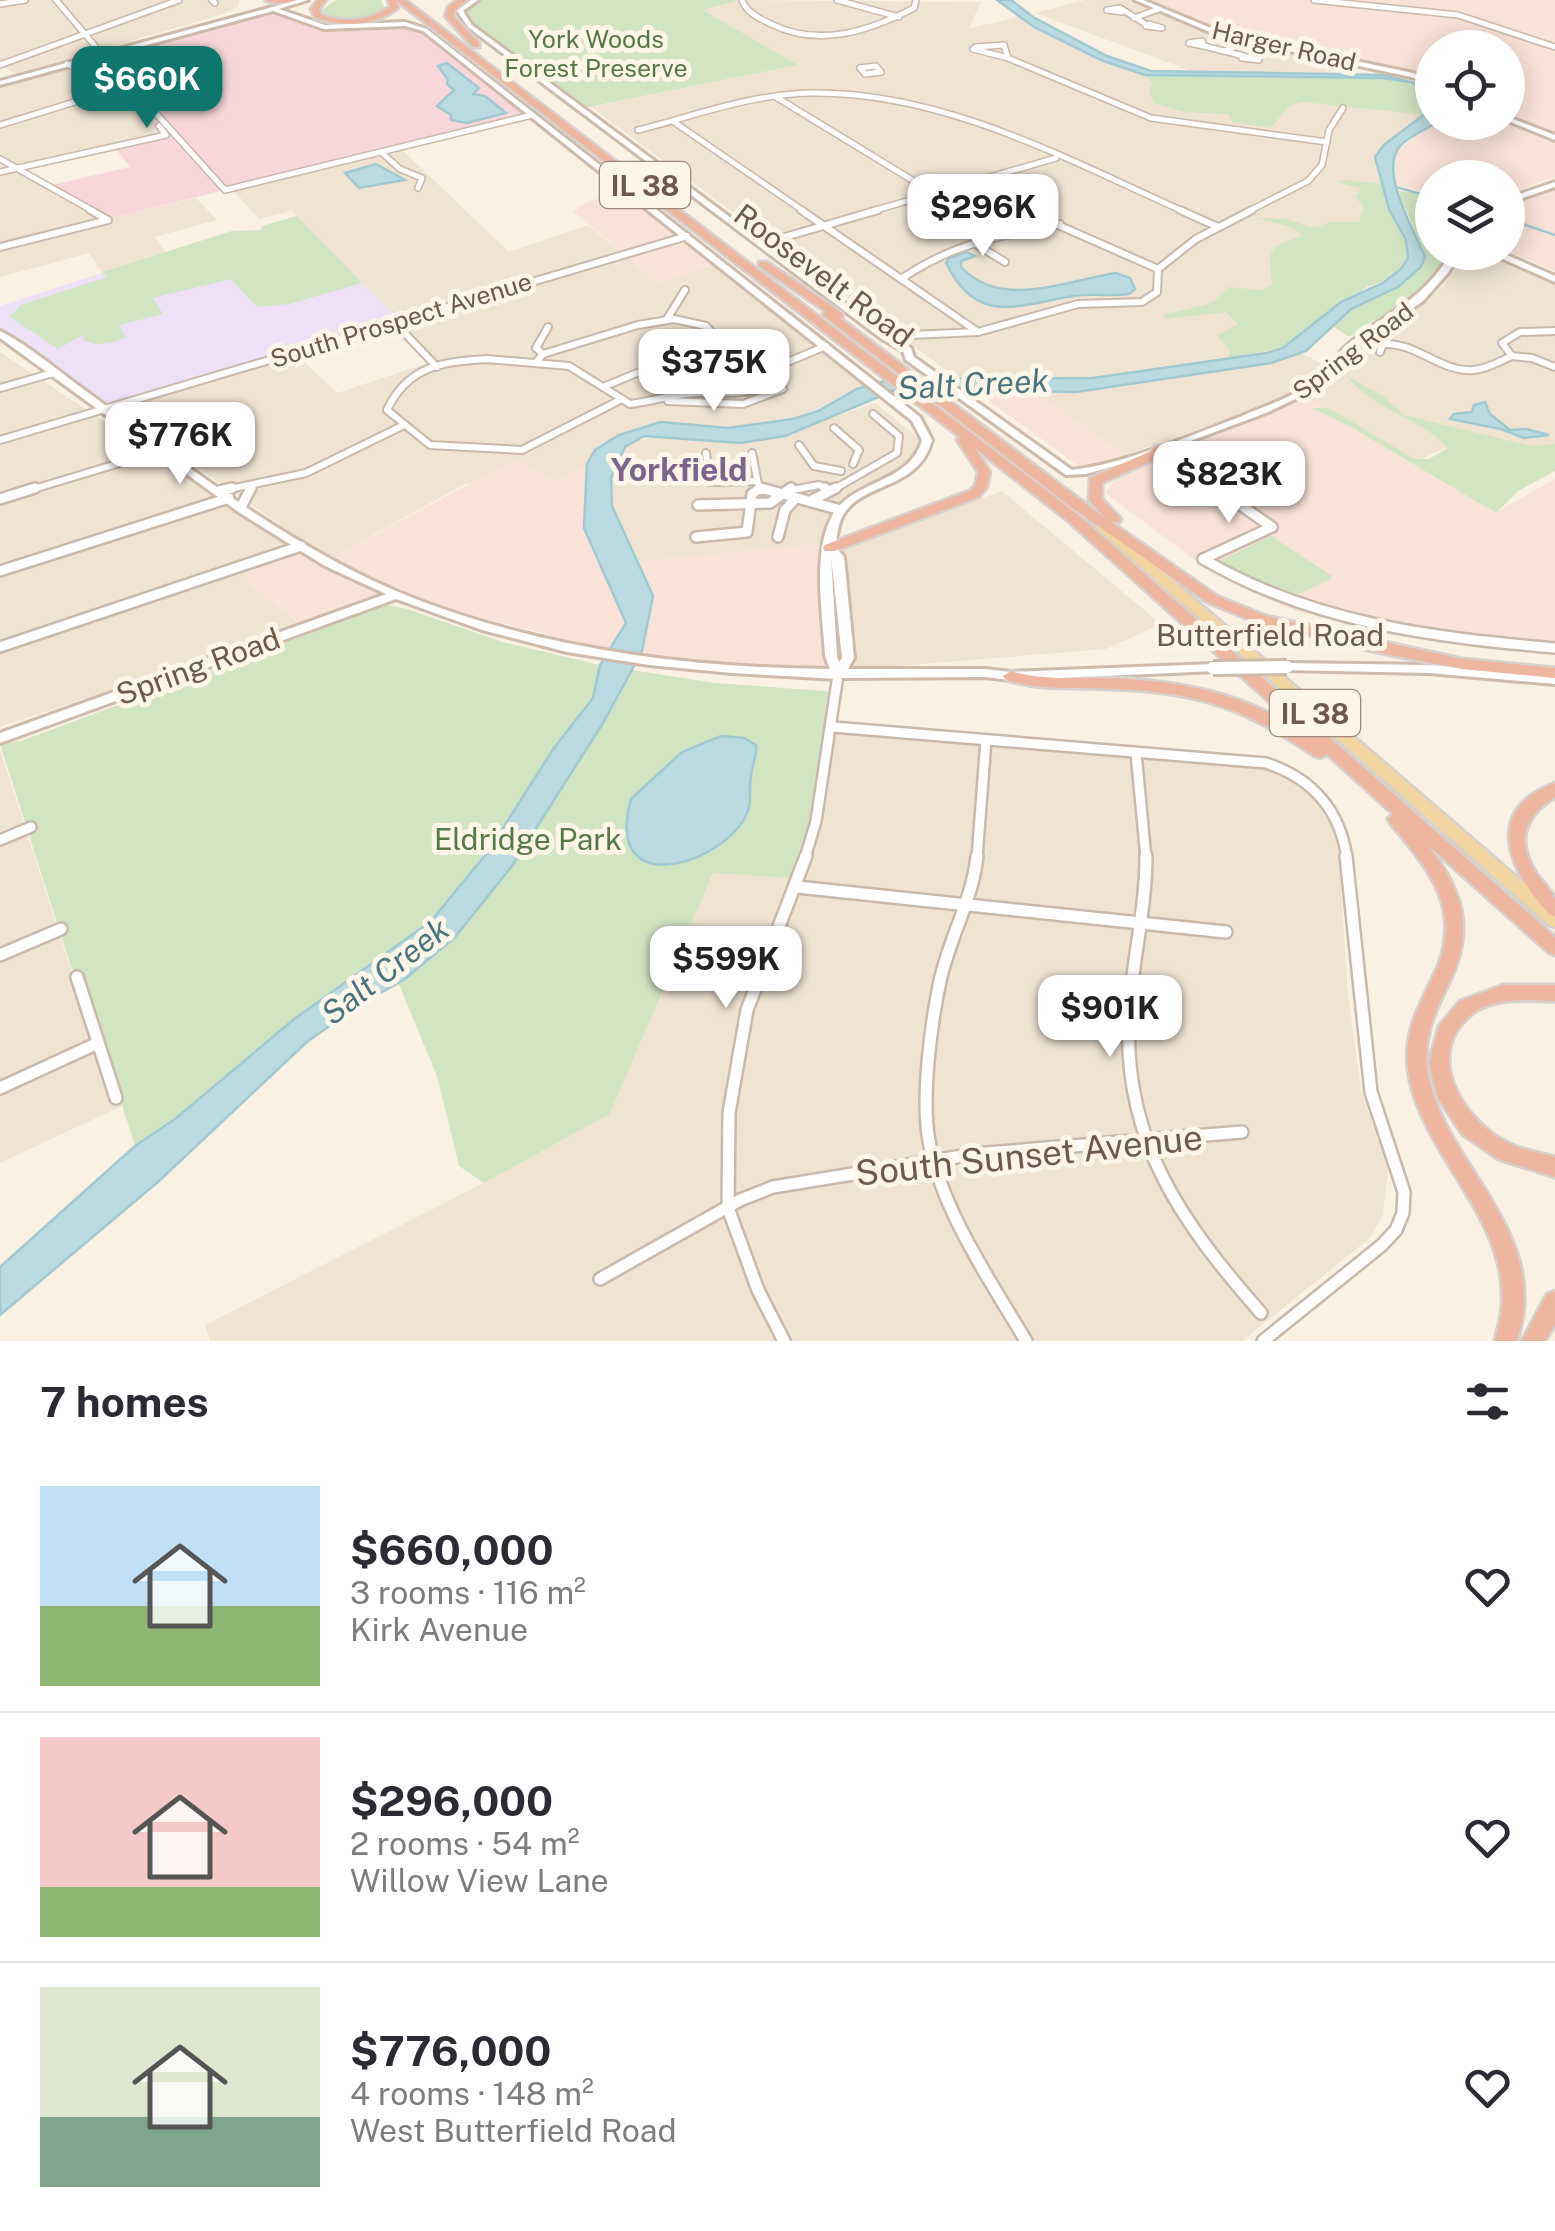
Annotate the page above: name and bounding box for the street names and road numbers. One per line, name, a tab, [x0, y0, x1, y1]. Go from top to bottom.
street label: Harger Road	[1209, 15, 1359, 77]
road number: IL 38	[600, 162, 690, 208]
street label: Roosevelt Road	[727, 196, 921, 354]
street label: South Prospect Avenue	[267, 266, 535, 374]
street label: Spring Road	[1287, 296, 1419, 406]
street label: Butterfield Road	[1156, 617, 1384, 653]
street label: Spring Road	[111, 620, 285, 712]
road number: IL 38	[1270, 690, 1360, 736]
street label: South Sunset Avenue	[853, 1116, 1205, 1194]

